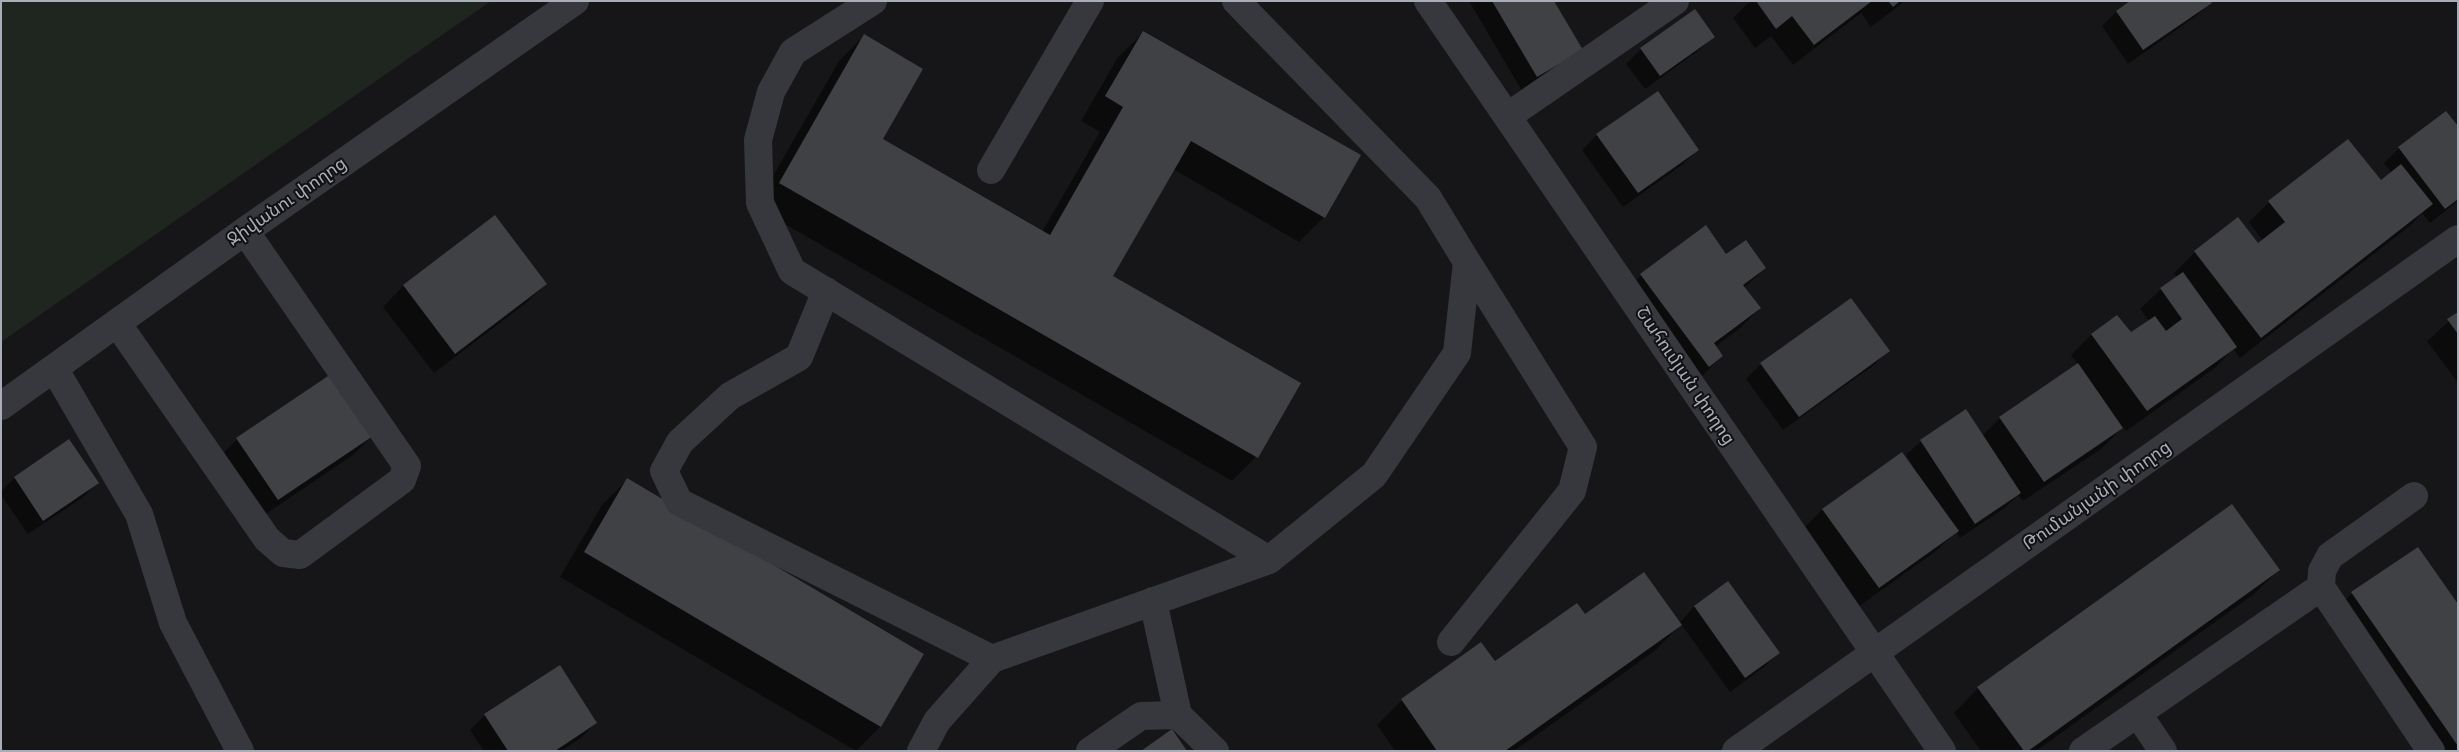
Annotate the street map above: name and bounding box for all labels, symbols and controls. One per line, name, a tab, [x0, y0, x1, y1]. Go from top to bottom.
street label: Ջիվանու փողոց	[223, 153, 351, 251]
street label: Շահումյան փողոց	[1631, 303, 1739, 449]
street label: Թումանյանի փողոց	[2019, 437, 2175, 555]

